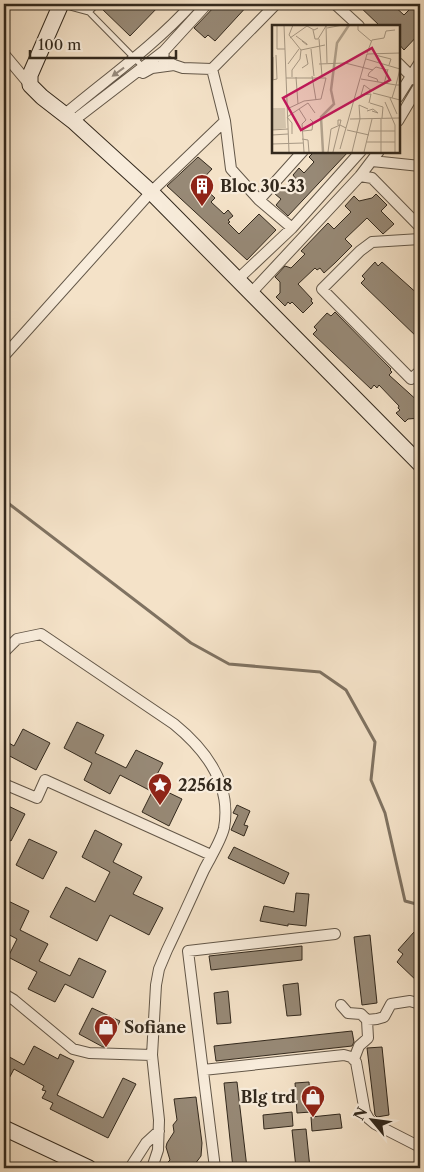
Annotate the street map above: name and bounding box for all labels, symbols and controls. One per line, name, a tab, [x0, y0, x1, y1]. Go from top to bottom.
inset map	[272, 25, 399, 152]
scale bar	[30, 28, 176, 60]
text: 100 m	[38, 35, 81, 54]
one-way arrow	[112, 66, 125, 77]
building icon: Bloc 30-33	[189, 173, 215, 207]
place label: Bloc 30-33	[220, 176, 305, 196]
place icon: 225618	[147, 772, 173, 806]
place label: 225618	[178, 775, 232, 795]
shop icon: Sofiane	[93, 1014, 119, 1048]
place label: Sofiane	[124, 1017, 186, 1037]
shop icon: Blg trd	[300, 1084, 326, 1118]
place label: Blg trd	[241, 1087, 296, 1107]
north arrow	[346, 1094, 396, 1144]
text: N	[350, 1104, 371, 1123]

